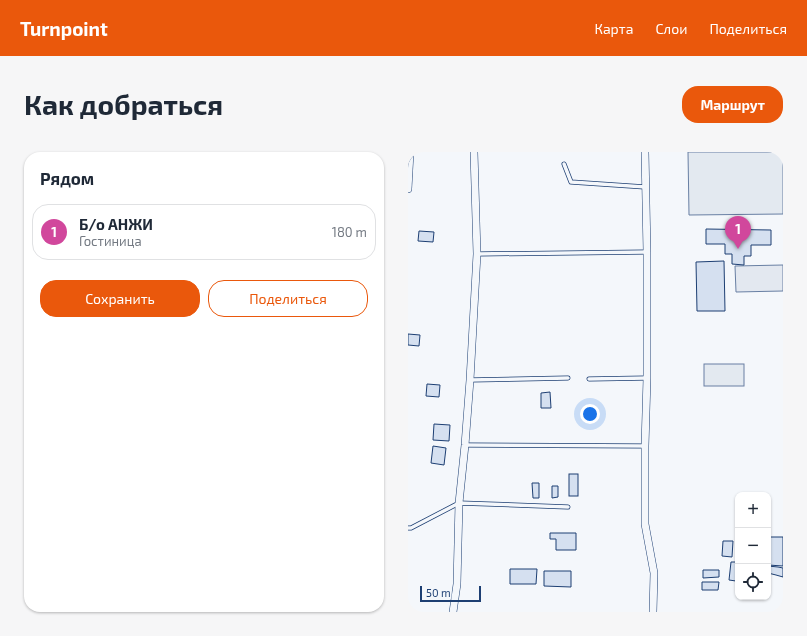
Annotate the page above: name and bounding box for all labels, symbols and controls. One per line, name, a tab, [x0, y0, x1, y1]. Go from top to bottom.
text: Turnpoint	[20, 17, 108, 40]
text: Карта	[594, 20, 633, 37]
text: Слои	[655, 20, 687, 37]
text: Поделиться	[709, 20, 787, 37]
button: Маршрут	[682, 86, 783, 123]
text: Как добраться	[24, 87, 223, 121]
text: Рядом	[40, 168, 94, 188]
text: Б/о АНЖИ	[79, 215, 153, 233]
pin: 1	[725, 216, 751, 249]
text: 1	[51, 224, 57, 240]
text: 180 m	[332, 224, 367, 240]
text: Гостиница	[79, 233, 142, 249]
button: Сохранить	[40, 280, 200, 317]
button: Поделиться	[208, 280, 368, 317]
your location	[580, 404, 600, 424]
map controls	[735, 492, 771, 600]
button: +	[735, 492, 771, 528]
button: −	[735, 528, 771, 564]
button: locate	[735, 564, 771, 600]
scale bar	[420, 584, 481, 603]
text: 50 m	[426, 586, 451, 599]

